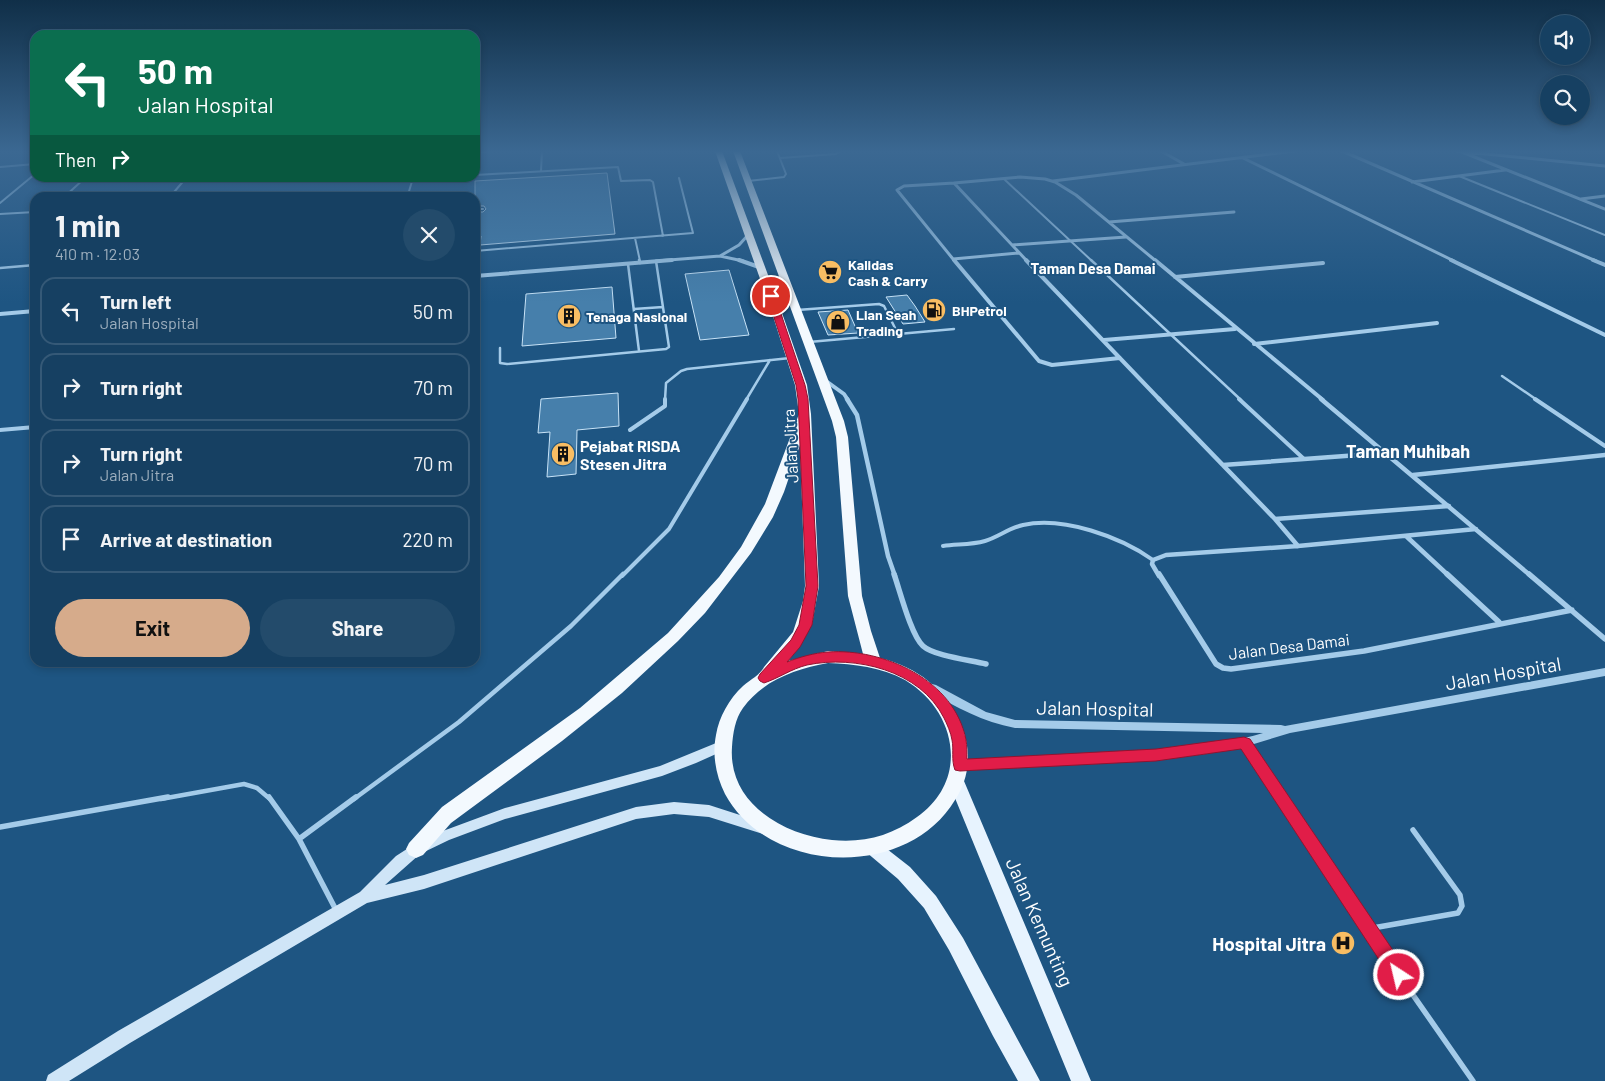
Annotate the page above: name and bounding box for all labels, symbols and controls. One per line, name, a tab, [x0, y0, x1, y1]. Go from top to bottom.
map controls	[1540, 15, 1590, 125]
button: sound	[1540, 15, 1590, 65]
text: 50 m	[138, 49, 213, 91]
icon: left	[55, 50, 120, 115]
button: search	[1540, 75, 1590, 125]
text: Jalan Hospital	[138, 91, 274, 117]
icon: right	[106, 145, 134, 173]
text: Then	[55, 148, 96, 171]
text: 1 min	[55, 207, 121, 243]
button: close	[403, 209, 455, 261]
text: 410 m · 12:03	[55, 244, 140, 263]
place label: Kalidas Cash & Carry	[848, 256, 928, 289]
supermarket icon: Kalidas Cash & Carry	[817, 259, 843, 285]
district label: Taman Desa Damai	[1030, 259, 1156, 277]
pin	[750, 275, 792, 317]
icon: arrive	[757, 282, 785, 310]
text: Turn left	[100, 290, 171, 313]
icon: left	[57, 297, 85, 325]
fuel station icon: BHPetrol	[921, 297, 947, 323]
text: 50 m	[413, 300, 453, 323]
place label: BHPetrol	[952, 302, 1007, 319]
building icon: Tenaga Nasional	[556, 303, 582, 329]
place label: Lian Seah Trading	[856, 306, 916, 339]
place label: Tenaga Nasional	[586, 308, 687, 325]
shop icon: Lian Seah Trading	[825, 309, 851, 335]
text: Jalan Hospital	[100, 313, 199, 332]
icon: right	[57, 373, 85, 401]
text: Turn right	[100, 376, 182, 399]
text: 70 m	[414, 376, 453, 399]
street label: Jalan Jitra	[779, 408, 801, 484]
place label: Pejabat RISDA Stesen Jitra	[580, 436, 681, 473]
district label: Taman Muhibah	[1346, 440, 1470, 462]
building icon: Pejabat RISDA Stesen Jitra	[550, 441, 576, 467]
text: Turn right	[100, 442, 182, 465]
icon: right	[57, 449, 85, 477]
text: 70 m	[414, 452, 453, 475]
text: Jalan Jitra	[100, 465, 174, 484]
icon: arrive	[57, 525, 85, 553]
text: Arrive at destination	[100, 528, 272, 551]
text: 220 m	[402, 528, 453, 551]
button: Exit	[55, 599, 250, 657]
button: Share	[260, 599, 455, 657]
street label: Jalan Desa Damai	[1227, 629, 1351, 663]
street label: Jalan Hospital	[1443, 652, 1563, 694]
street label: Jalan Hospital	[1036, 695, 1154, 721]
street label: Jalan Kemunting	[1001, 854, 1079, 990]
hospital icon: Hospital Jitra	[1330, 930, 1356, 956]
place label: Hospital Jitra	[1212, 932, 1326, 955]
position arrow	[1372, 948, 1424, 1000]

